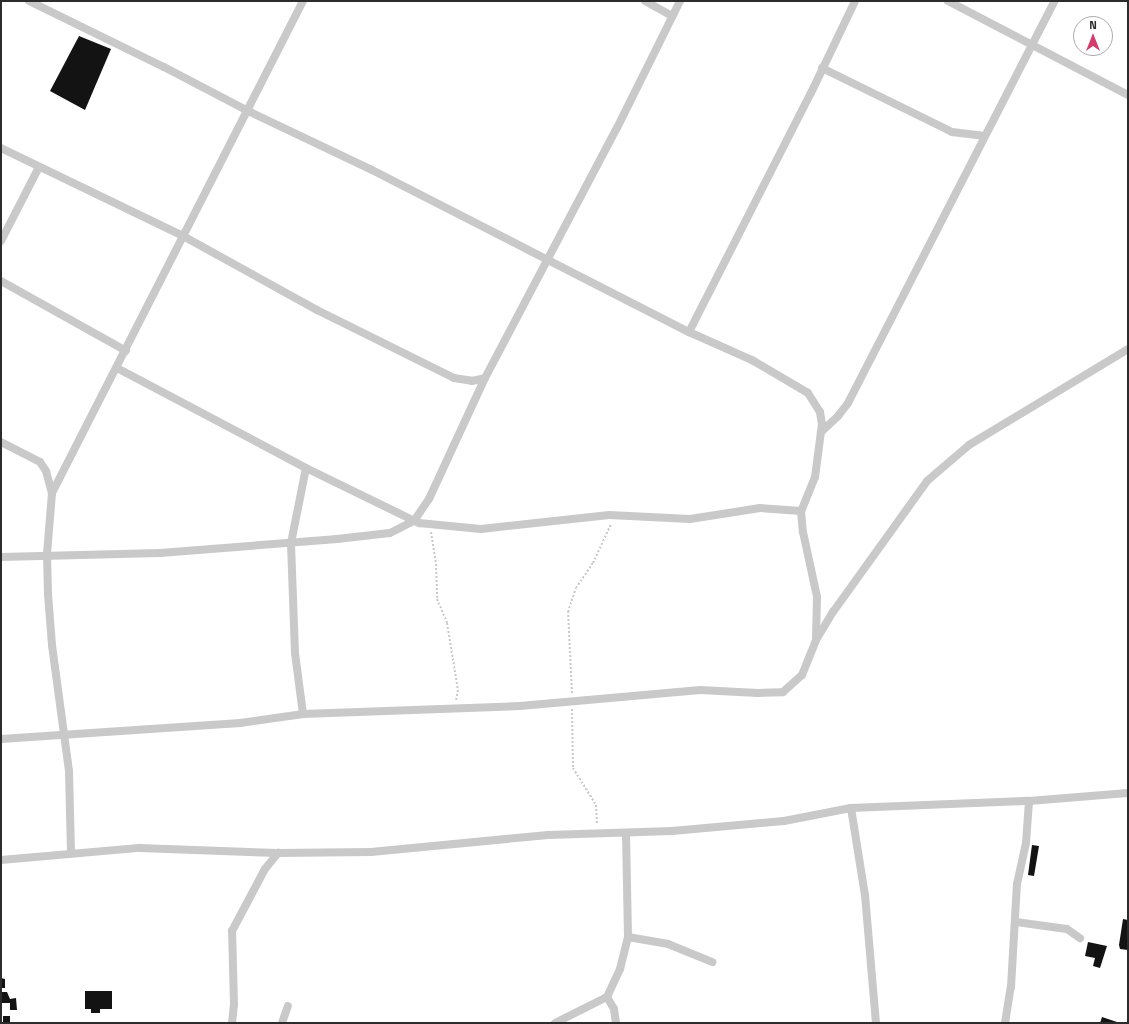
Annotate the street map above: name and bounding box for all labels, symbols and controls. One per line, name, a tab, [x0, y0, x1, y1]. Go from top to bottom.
north arrow	[1073, 16, 1113, 56]
text: N	[1089, 17, 1097, 33]

